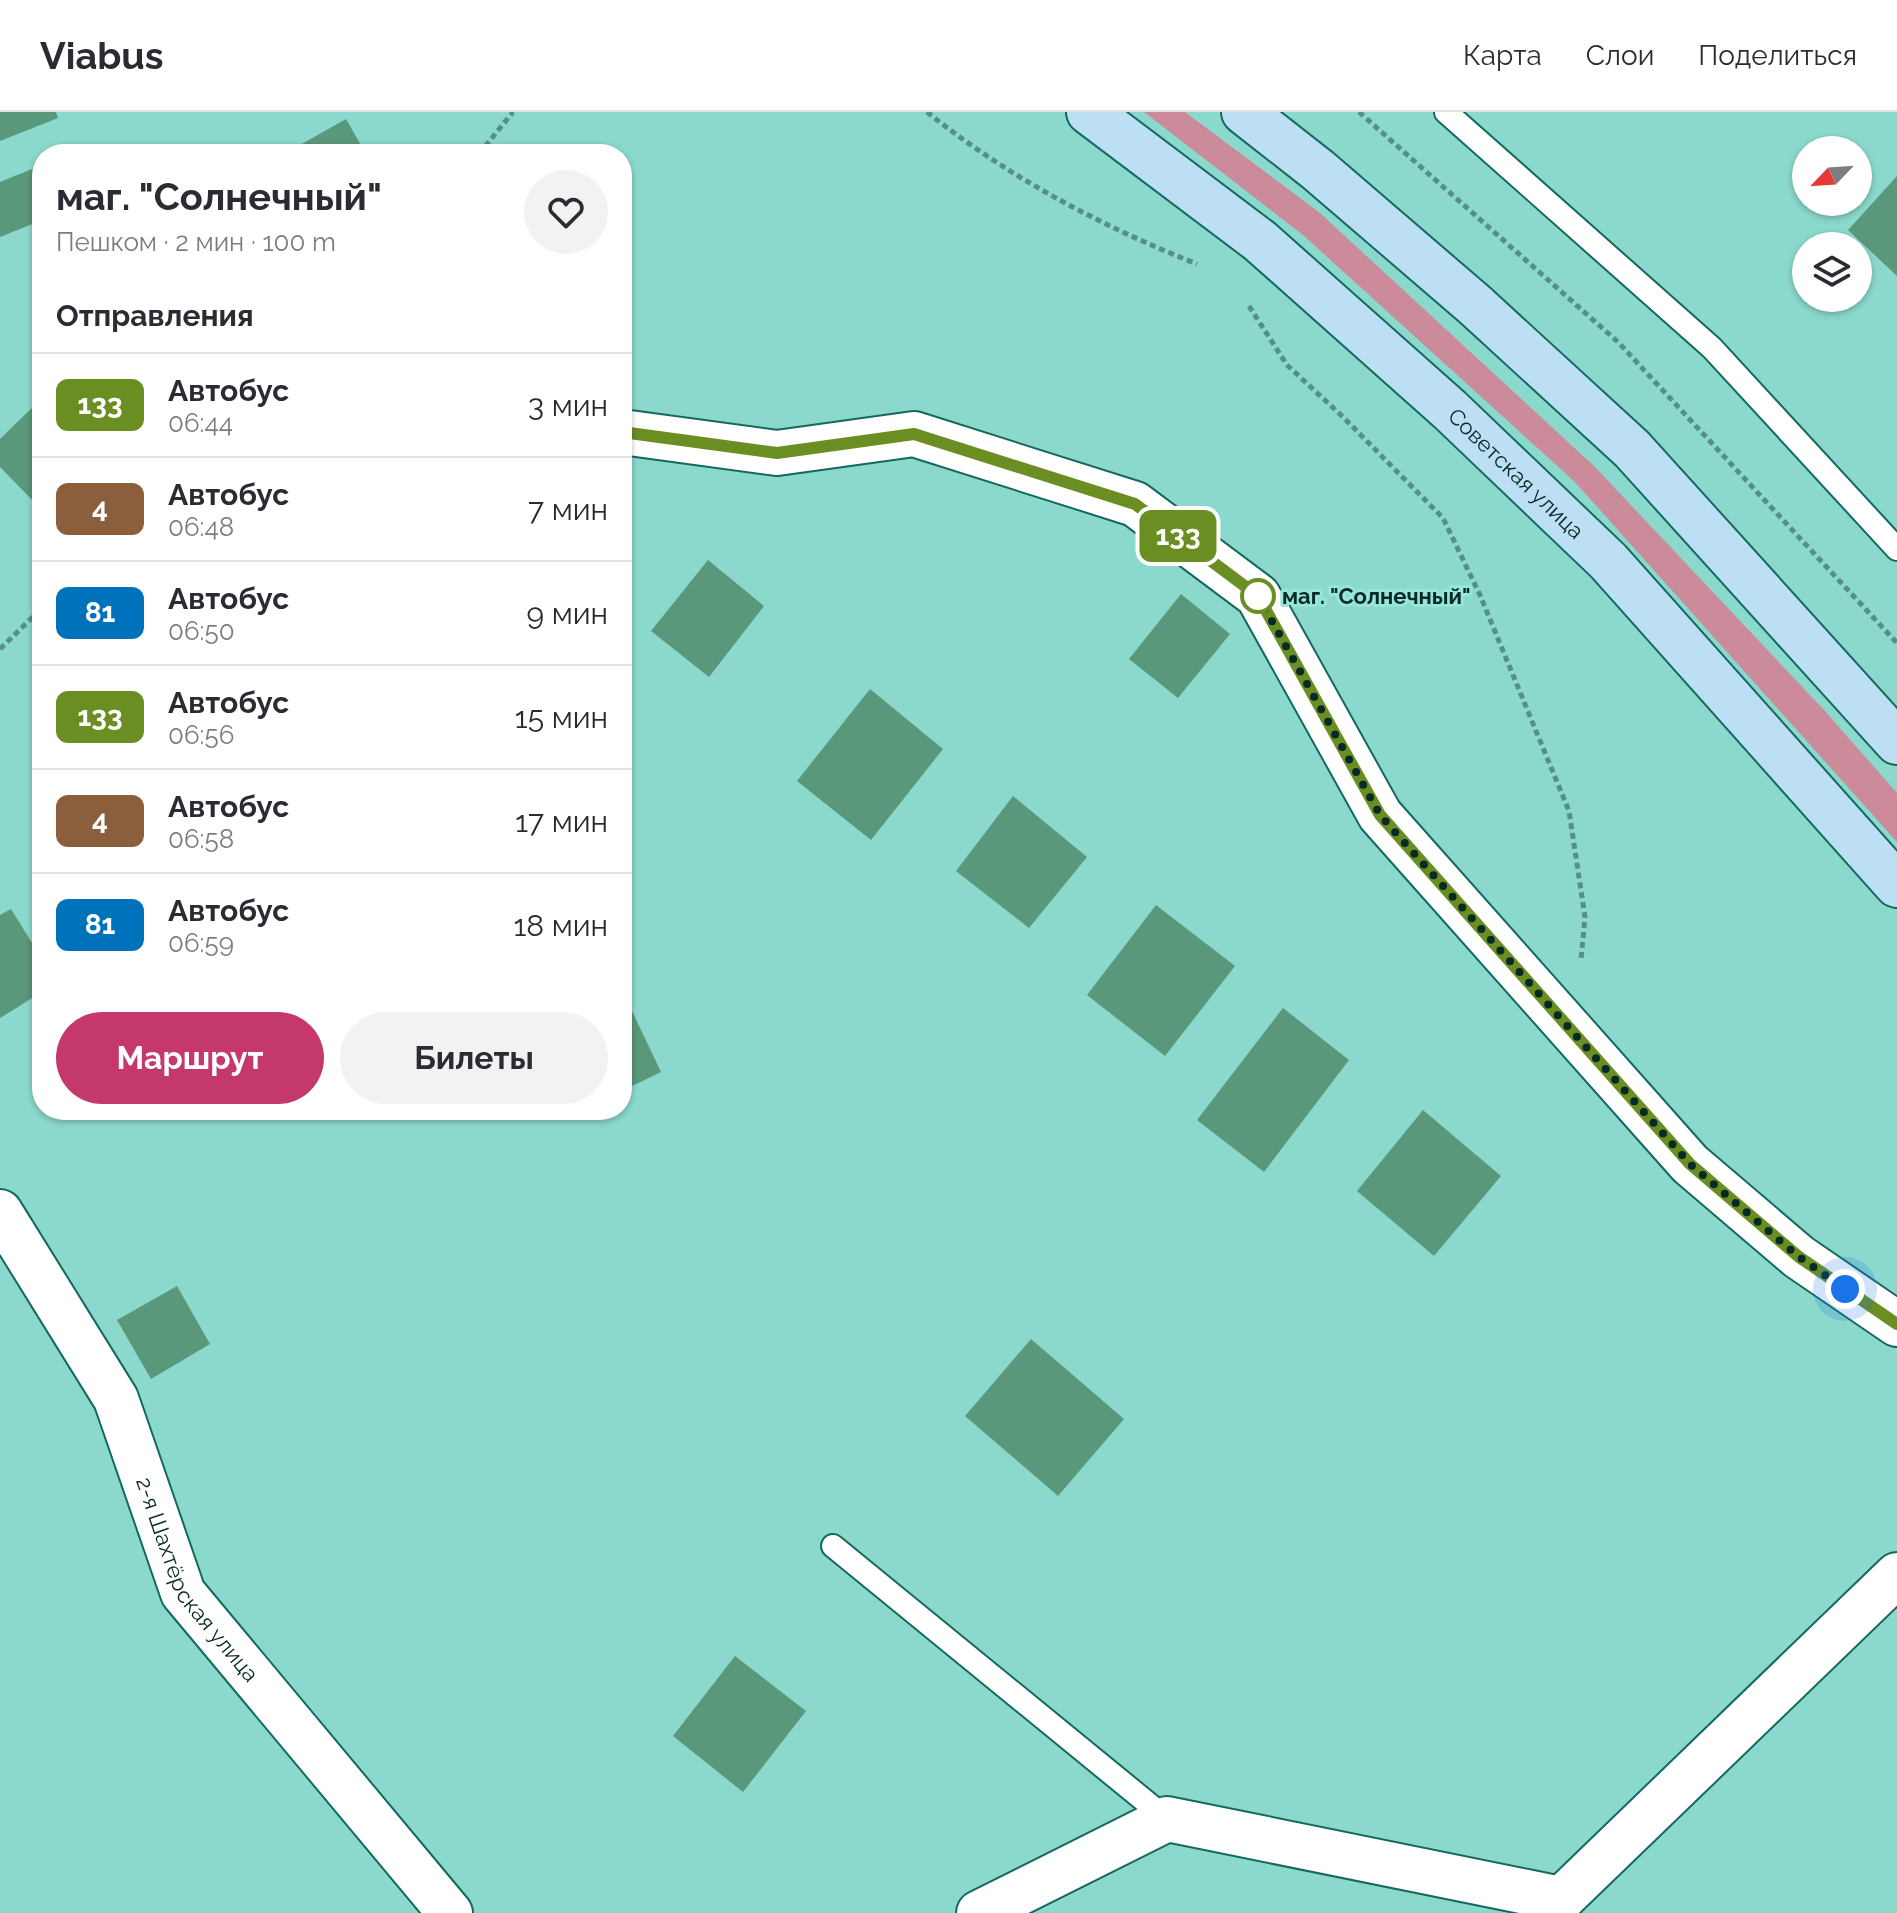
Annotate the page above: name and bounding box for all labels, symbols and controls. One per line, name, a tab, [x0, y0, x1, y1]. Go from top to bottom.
text: Viabus	[40, 33, 164, 78]
text: Карта	[1463, 39, 1542, 72]
text: Слои	[1586, 39, 1654, 72]
text: Поделиться	[1698, 39, 1857, 72]
north arrow	[1792, 136, 1872, 216]
map controls	[1792, 136, 1872, 312]
button: heart	[524, 170, 608, 254]
text: маг. "Солнечный"	[56, 174, 382, 219]
text: Пешком · 2 мин · 100 m	[56, 227, 336, 257]
button: layers	[1792, 232, 1872, 312]
text: Отправления	[56, 298, 254, 333]
text: Автобус	[168, 373, 289, 408]
text: 133	[77, 388, 123, 421]
text: 3 мин	[528, 388, 608, 423]
street label: Советская улица	[1443, 402, 1589, 544]
text: 06:44	[168, 408, 233, 438]
text: Автобус	[168, 477, 289, 512]
text: 4	[92, 492, 108, 525]
text: 7 мин	[528, 492, 608, 527]
line badge: 133	[1132, 510, 1224, 562]
text: 06:48	[168, 512, 234, 542]
text: 133	[1155, 519, 1201, 552]
marker: маг. "Солнечный"	[1241, 579, 1275, 613]
text: Автобус	[168, 581, 289, 616]
place label: маг. "Солнечный"	[1282, 583, 1471, 609]
text: 81	[85, 596, 115, 629]
text: 9 мин	[526, 596, 608, 631]
text: 06:50	[168, 616, 235, 646]
text: Автобус	[168, 685, 289, 720]
text: 133	[77, 700, 123, 733]
text: 15 мин	[515, 700, 608, 735]
text: 06:56	[168, 720, 234, 750]
text: Автобус	[168, 789, 289, 824]
text: 4	[92, 804, 108, 837]
text: 17 мин	[515, 804, 608, 839]
text: 06:58	[168, 824, 234, 854]
text: Автобус	[168, 893, 289, 928]
text: 81	[85, 908, 115, 941]
text: 18 мин	[513, 908, 608, 943]
text: 06:59	[168, 928, 234, 958]
button: Маршрут	[56, 1012, 324, 1104]
button: Билеты	[340, 1012, 608, 1104]
your location	[1825, 1269, 1865, 1309]
street label: 2-я Шахтёрская улица	[131, 1474, 264, 1687]

